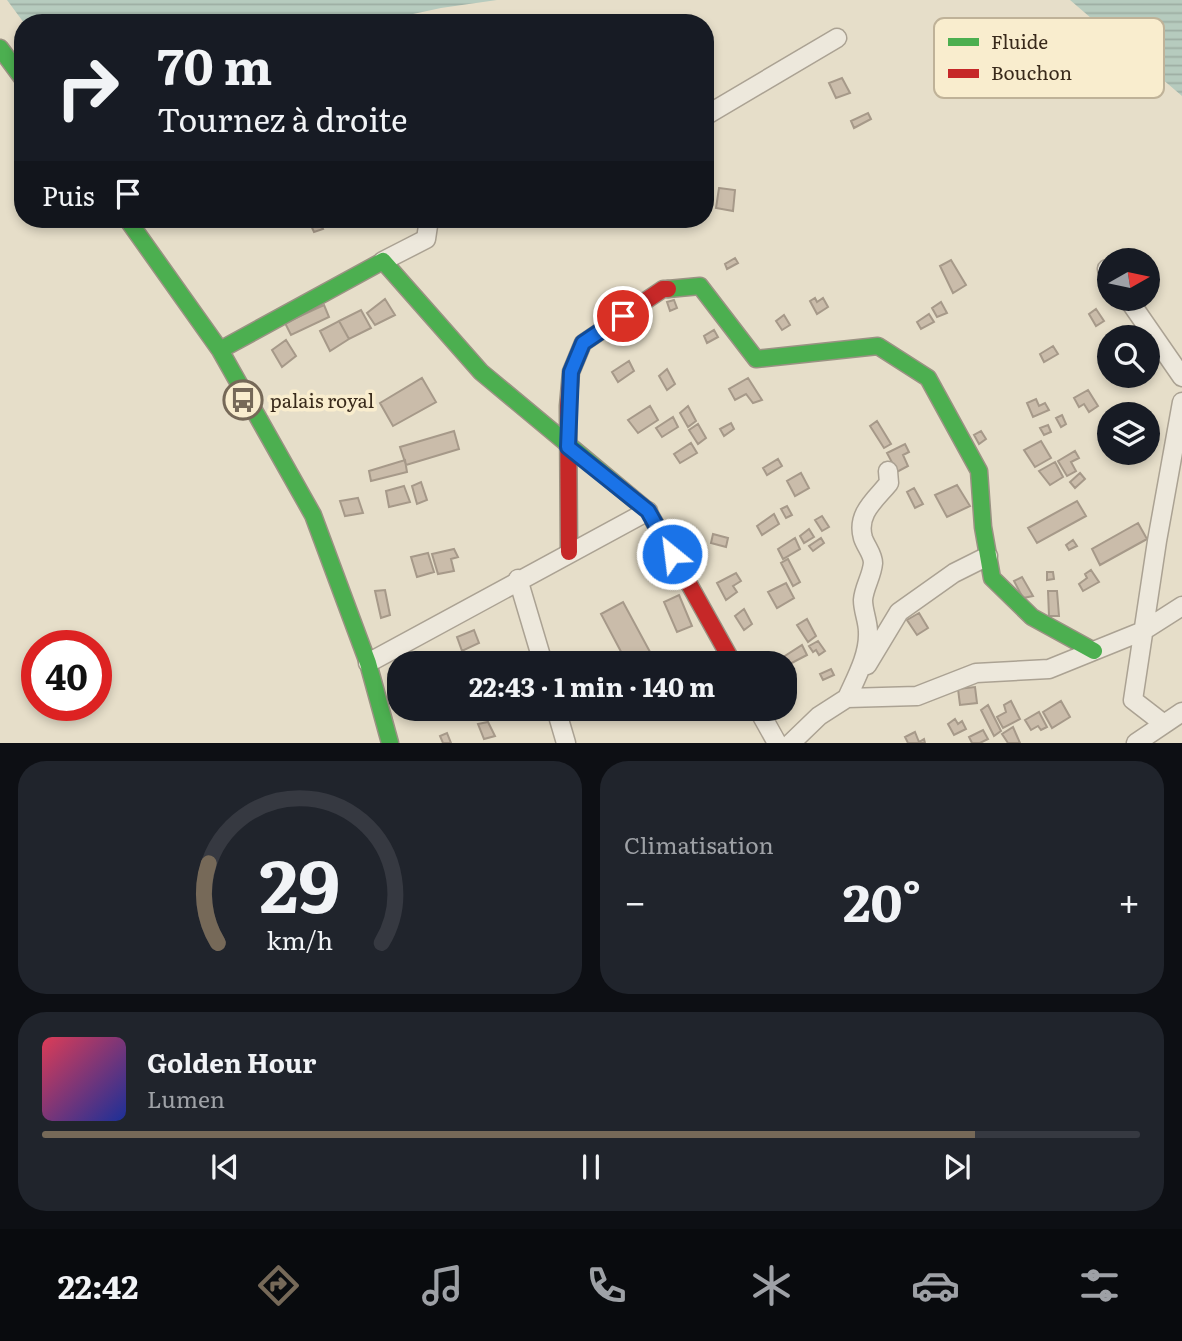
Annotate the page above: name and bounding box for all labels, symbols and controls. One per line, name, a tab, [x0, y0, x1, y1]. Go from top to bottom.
legend	[934, 18, 1164, 98]
text: 70 m	[157, 27, 272, 100]
text: Fluide	[991, 27, 1048, 55]
icon: right	[42, 42, 133, 133]
text: Bouchon	[991, 58, 1072, 86]
text: Tournez à droite	[157, 94, 408, 142]
text: Puis	[42, 175, 95, 214]
icon: arrive	[109, 175, 147, 213]
north arrow	[1097, 248, 1160, 312]
map controls	[1097, 248, 1160, 465]
pin	[593, 286, 653, 346]
icon: arrive	[604, 297, 642, 335]
button: search	[1097, 325, 1160, 388]
bus stop icon: palais royal	[222, 379, 264, 421]
place label: palais royal	[270, 386, 374, 414]
button: layers	[1097, 402, 1160, 465]
position arrow	[635, 517, 709, 591]
speed limit sign: 40	[21, 630, 112, 721]
text: 22:43 · 1 min · 140 m	[469, 666, 715, 705]
text: Climatisation	[624, 827, 774, 861]
text: 29	[259, 828, 341, 936]
text: 20°	[843, 861, 921, 938]
text: −	[624, 871, 646, 928]
text: +	[1118, 871, 1140, 928]
text: km/h	[267, 921, 333, 958]
text: Golden Hour	[147, 1042, 316, 1081]
text: Lumen	[147, 1081, 225, 1115]
icon: previous	[206, 1148, 244, 1186]
icon: pause	[572, 1148, 610, 1186]
icon: next	[938, 1148, 976, 1186]
text: 22:42	[58, 1261, 138, 1309]
icon: directions	[254, 1261, 303, 1310]
icon: music	[418, 1261, 467, 1310]
icon: phone	[582, 1261, 631, 1310]
icon: climate	[747, 1261, 796, 1310]
icon: car	[911, 1261, 960, 1310]
icon: filters	[1075, 1261, 1124, 1310]

